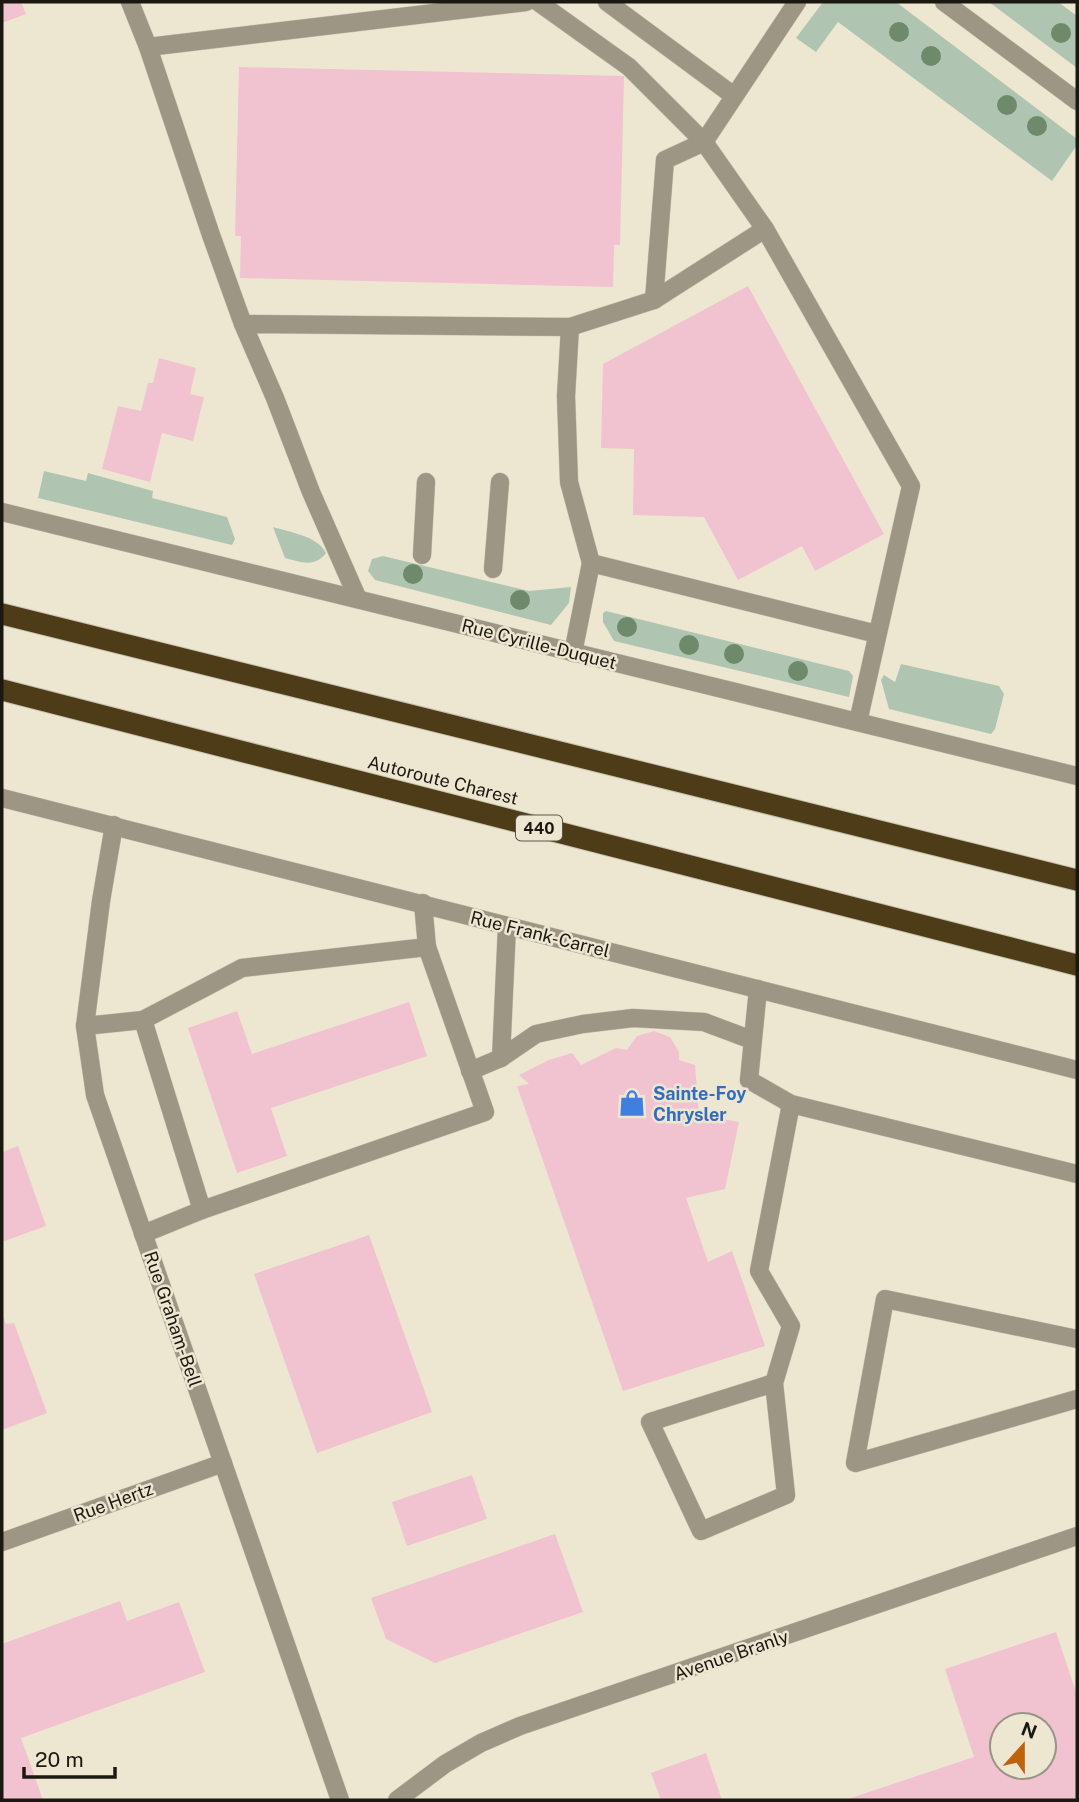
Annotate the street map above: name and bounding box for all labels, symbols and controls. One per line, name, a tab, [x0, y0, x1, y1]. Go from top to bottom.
street label: Rue Cyrille-Duquet	[459, 615, 619, 673]
street label: Autoroute Charest	[366, 751, 520, 809]
road number: 440	[516, 816, 562, 841]
street label: Rue Frank-Carrel	[468, 907, 612, 961]
place label: Sainte-Foy Chrysler	[653, 1083, 747, 1125]
shop icon: Sainte-Foy Chrysler	[617, 1088, 647, 1118]
street label: Rue Graham-Bell	[140, 1248, 206, 1390]
street label: Rue Hertz	[70, 1478, 156, 1526]
street label: Avenue Branly	[671, 1625, 791, 1684]
north arrow	[988, 1711, 1058, 1781]
text: N	[1018, 1717, 1040, 1743]
scale bar	[24, 1736, 116, 1780]
text: 20 m	[35, 1747, 84, 1772]

